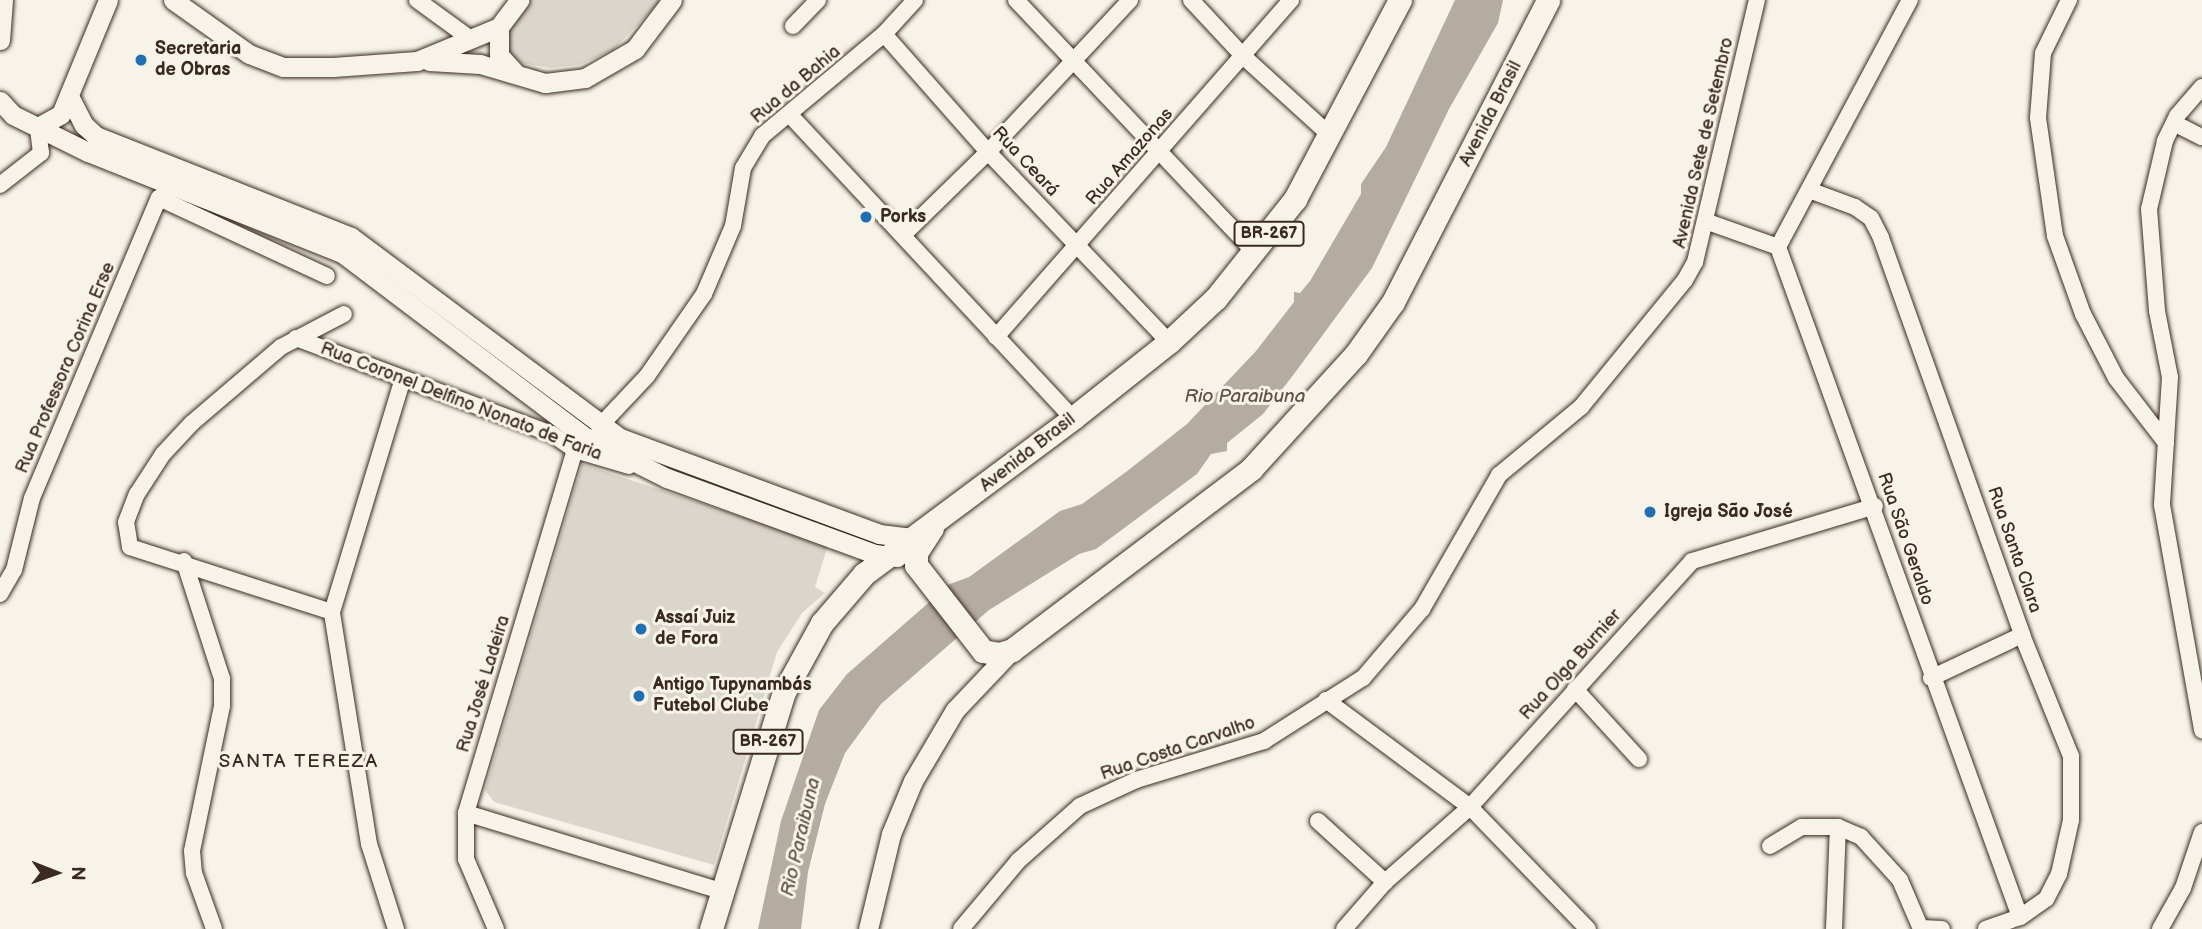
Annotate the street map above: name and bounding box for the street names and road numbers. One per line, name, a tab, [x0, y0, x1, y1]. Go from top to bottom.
street label: Avenida Sete de Setembro	[1669, 35, 1739, 251]
street label: Rua da Bahia	[747, 41, 845, 129]
street label: Avenida Brasil	[1455, 58, 1527, 170]
street label: Rua Amazonas	[1082, 104, 1178, 210]
street label: Rua Ceará	[987, 123, 1063, 201]
road number: BR-267	[1232, 222, 1306, 246]
street label: Rua Professora Corina Erse	[12, 259, 120, 477]
street label: Rua Coronel Delfino Nonato de Faria	[317, 338, 605, 466]
street label: Avenida Brasil	[976, 409, 1080, 497]
street label: Rua São Geraldo	[1872, 470, 1938, 608]
street label: Rua Santa Clara	[1982, 484, 2046, 616]
street label: Rua Olga Burnier	[1516, 605, 1626, 725]
street label: Rua José Ladeira	[453, 612, 515, 756]
street label: Rua Costa Carvalho	[1098, 712, 1258, 786]
road number: BR-267	[731, 730, 805, 754]

